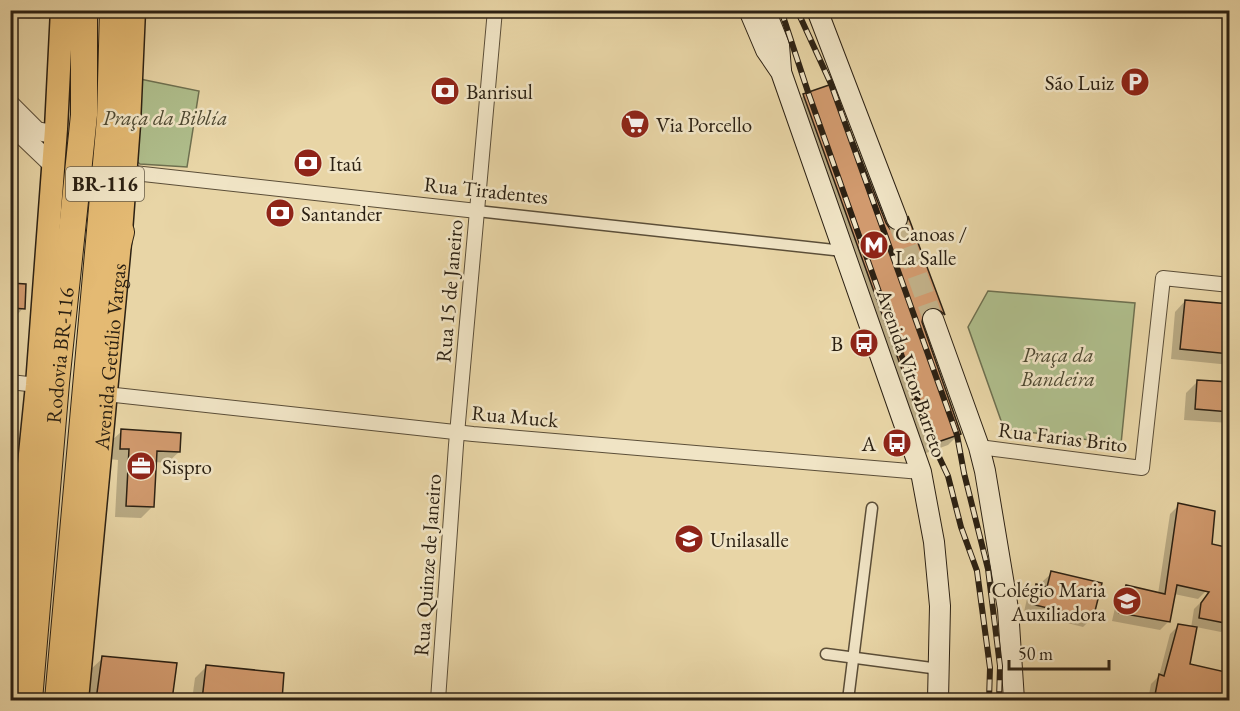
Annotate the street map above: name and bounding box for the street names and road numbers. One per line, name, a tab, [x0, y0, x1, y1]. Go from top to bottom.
road number: BR-116	[66, 167, 144, 201]
street label: Rua Tiradentes	[423, 170, 550, 210]
street label: Rua 15 de Janeiro	[429, 218, 469, 364]
street label: Avenida Getúlio Vargas	[87, 262, 132, 452]
street label: Avenida Vitor Barreto	[870, 284, 953, 461]
street label: Rodovia BR-116	[39, 286, 79, 424]
street label: Rua Muck	[470, 399, 561, 433]
street label: Rua Farias Brito	[997, 416, 1129, 458]
street label: Rua Quinze de Janeiro	[407, 473, 448, 657]

